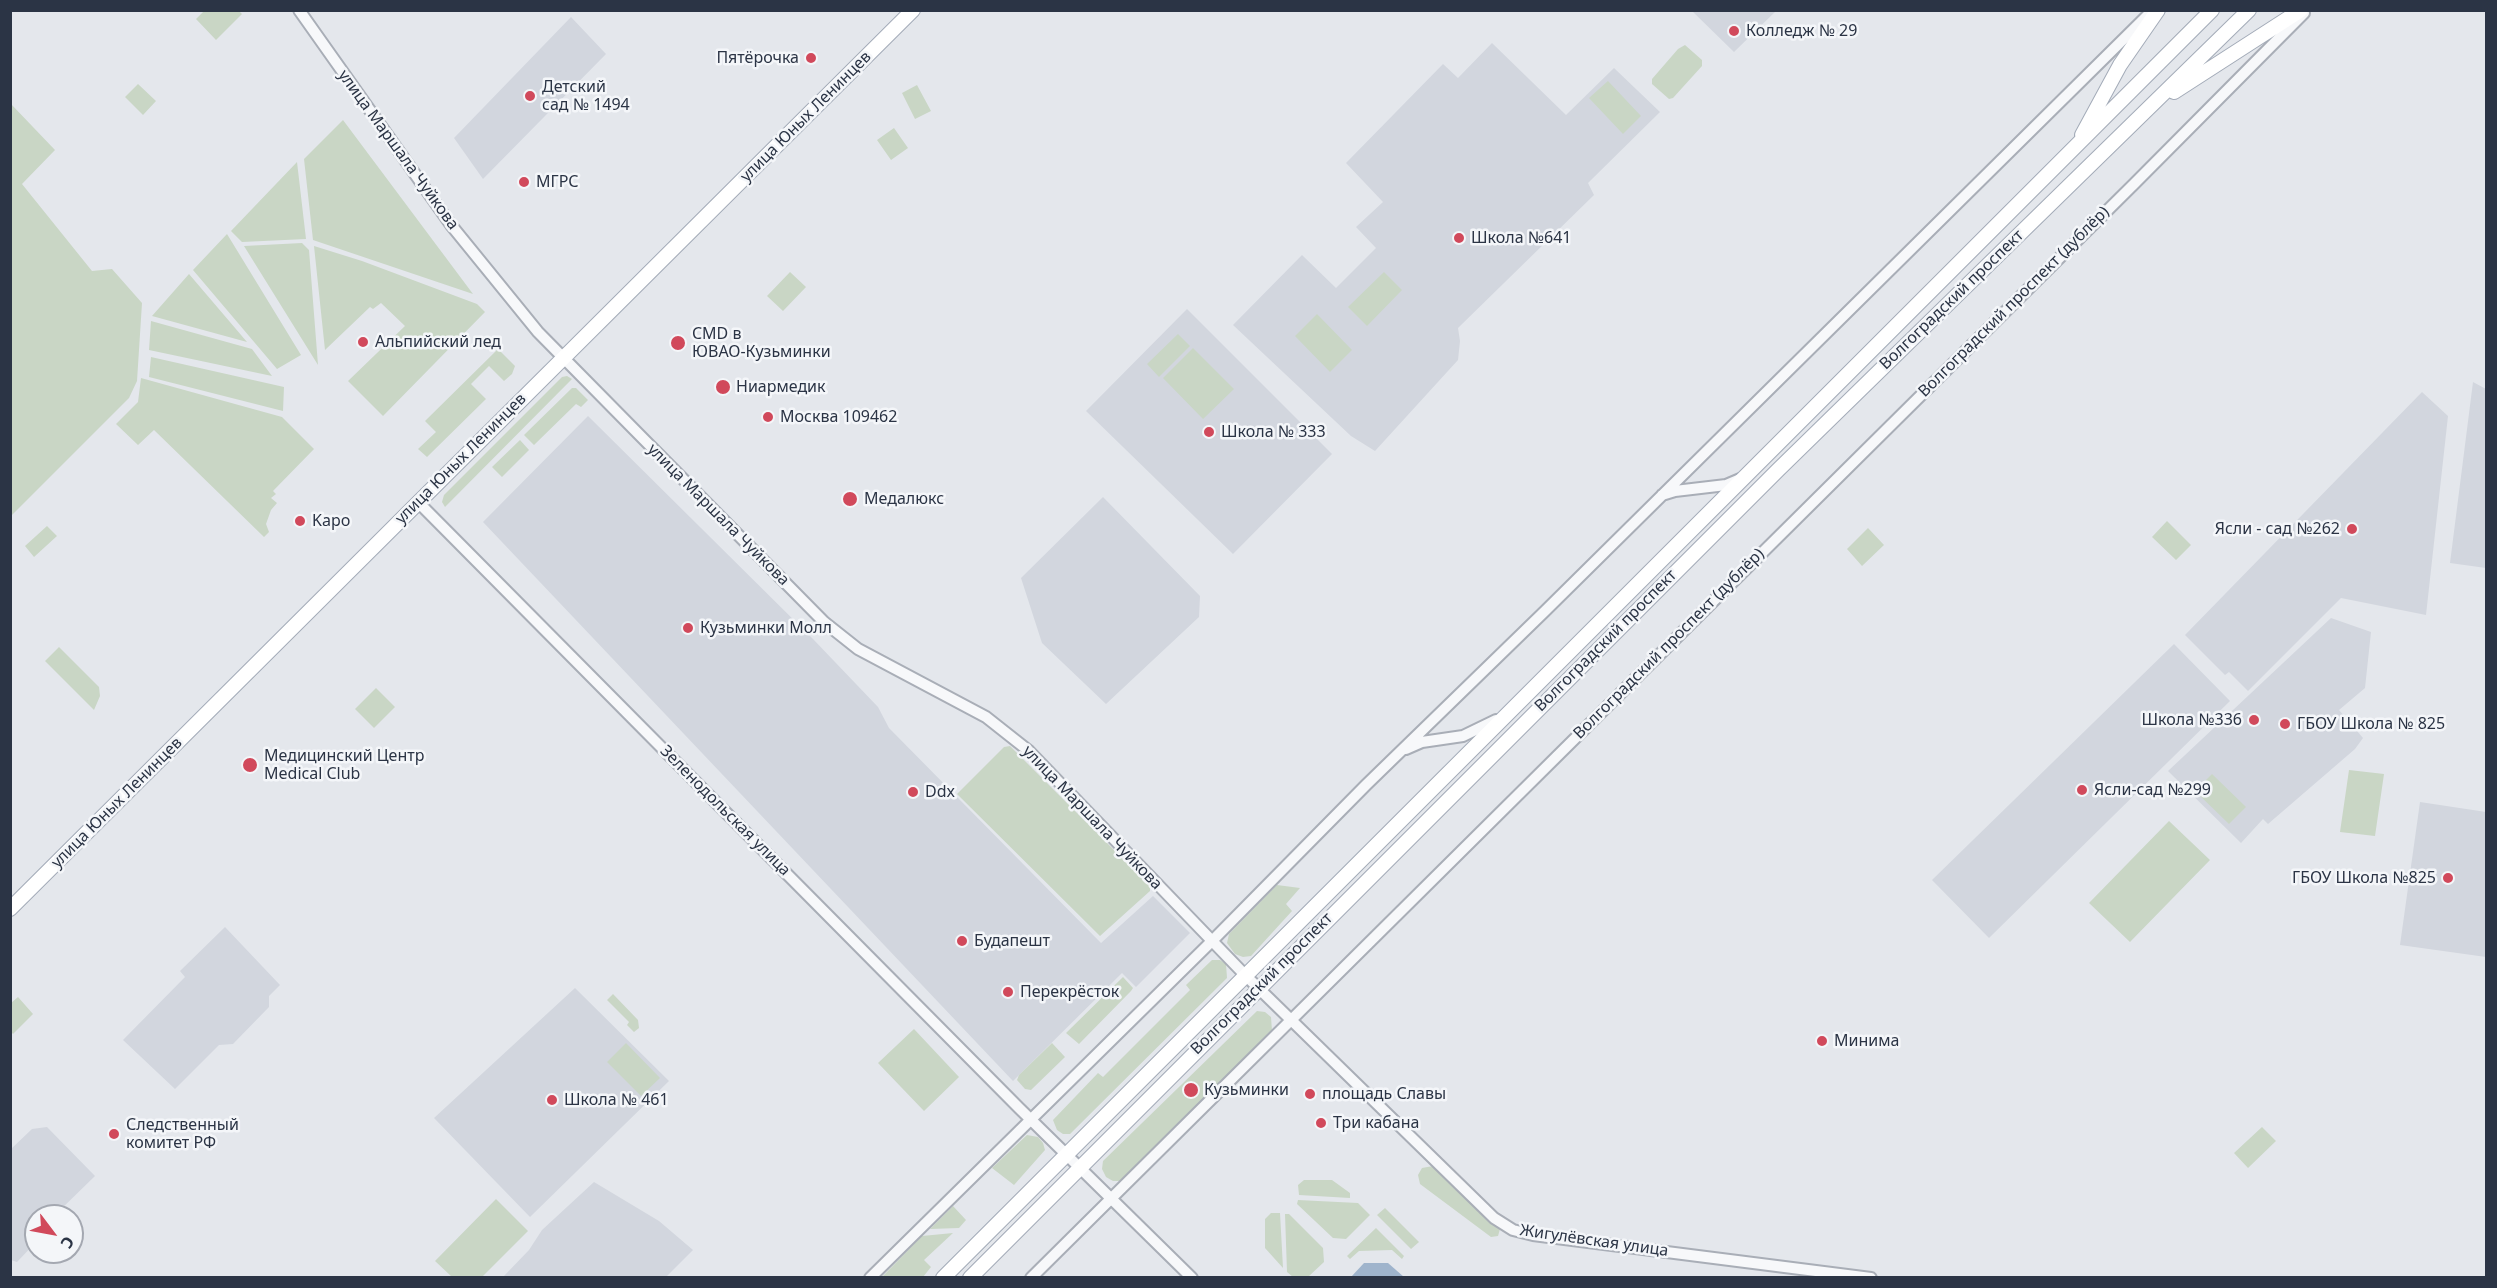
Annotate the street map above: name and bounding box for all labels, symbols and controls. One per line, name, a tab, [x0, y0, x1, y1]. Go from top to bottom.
place label: Колледж № 29	[1746, 21, 1857, 41]
marker: Колледж № 29	[1727, 24, 1741, 38]
place label: Пятёрочка	[716, 48, 799, 68]
street label: улица Юных Ленинцев	[737, 48, 875, 186]
marker: Пятёрочка	[804, 51, 818, 65]
street label: улица Маршала Чуйкова	[334, 66, 462, 234]
place label: Детский сад № 1494	[542, 77, 630, 115]
marker: Детский сад № 1494	[523, 89, 537, 103]
place label: МГРС	[536, 172, 579, 192]
marker: МГРС	[517, 175, 531, 189]
street label: Волгоградский проспект (дублёр)	[1915, 203, 2113, 401]
street label: Волгоградский проспект	[1876, 226, 2028, 374]
place label: Школа №641	[1471, 228, 1571, 248]
marker: Школа №641	[1452, 231, 1466, 245]
place label: CMD в ЮВАО-Кузьминки	[692, 324, 831, 362]
place label: Альпийский лед	[375, 332, 501, 352]
marker: CMD в ЮВАО-Кузьминки	[669, 334, 687, 352]
marker: Альпийский лед	[356, 335, 370, 349]
place label: Ниармедик	[736, 377, 826, 397]
marker: Ниармедик	[714, 378, 732, 396]
street label: улица Юных Ленинцев	[392, 390, 530, 528]
place label: Москва 109462	[780, 407, 897, 427]
marker: Москва 109462	[761, 410, 775, 424]
place label: Школа № 333	[1221, 422, 1326, 442]
marker: Школа № 333	[1202, 425, 1216, 439]
street label: улица Маршала Чуйкова	[643, 440, 793, 590]
place label: Медалюкс	[864, 489, 944, 509]
marker: Медалюкс	[841, 490, 859, 508]
place label: Kapo	[312, 511, 350, 531]
marker: Kapo	[293, 514, 307, 528]
place label: Ясли - сад №262	[2215, 519, 2340, 539]
marker: Ясли - сад №262	[2345, 522, 2359, 536]
street label: Волгоградский проспект (дублёр)	[1570, 545, 1768, 743]
street label: Волгоградский проспект	[1531, 566, 1681, 716]
place label: Кузьминки Молл	[700, 618, 832, 638]
marker: Кузьминки Молл	[681, 621, 695, 635]
place label: Школа №336	[2142, 710, 2242, 730]
marker: Школа №336	[2247, 713, 2261, 727]
place label: ГБОУ Школа № 825	[2297, 714, 2445, 734]
marker: ГБОУ Школа № 825	[2278, 717, 2292, 731]
street label: улица Юных Ленинцев	[48, 734, 186, 872]
street label: Зеленодольская улица	[656, 742, 794, 880]
street label: улица Маршала Чуйкова	[1018, 742, 1166, 894]
place label: Медицинский Центр Medical Club	[264, 746, 424, 784]
marker: Медицинский Центр Medical Club	[241, 756, 259, 774]
place label: Ясли-сад №299	[2094, 780, 2211, 800]
place label: Ddx	[925, 782, 955, 802]
marker: Ясли-сад №299	[2075, 783, 2089, 797]
marker: Ddx	[906, 785, 920, 799]
place label: ГБОУ Школа №825	[2292, 868, 2436, 888]
marker: ГБОУ Школа №825	[2441, 871, 2455, 885]
street label: Волгоградский проспект	[1187, 909, 1337, 1059]
place label: Будапешт	[974, 931, 1050, 951]
marker: Будапешт	[955, 934, 969, 948]
place label: Перекрёсток	[1020, 982, 1119, 1002]
marker: Перекрёсток	[1001, 985, 1015, 999]
place label: Минима	[1834, 1031, 1899, 1051]
marker: Минима	[1815, 1034, 1829, 1048]
place label: Кузьминки	[1204, 1080, 1289, 1100]
marker: Кузьминки	[1182, 1081, 1200, 1099]
place label: площадь Славы	[1322, 1084, 1446, 1104]
marker: площадь Славы	[1303, 1087, 1317, 1101]
place label: Школа № 461	[564, 1090, 669, 1110]
marker: Школа № 461	[545, 1093, 559, 1107]
place label: Три кабана	[1333, 1113, 1419, 1133]
place label: Следственный комитет РФ	[126, 1115, 239, 1153]
marker: Три кабана	[1314, 1116, 1328, 1130]
marker: Следственный комитет РФ	[107, 1127, 121, 1141]
north arrow	[24, 1204, 84, 1264]
street label: Жигулёвская улица	[1519, 1221, 1669, 1261]
text: С	[56, 1232, 80, 1253]

